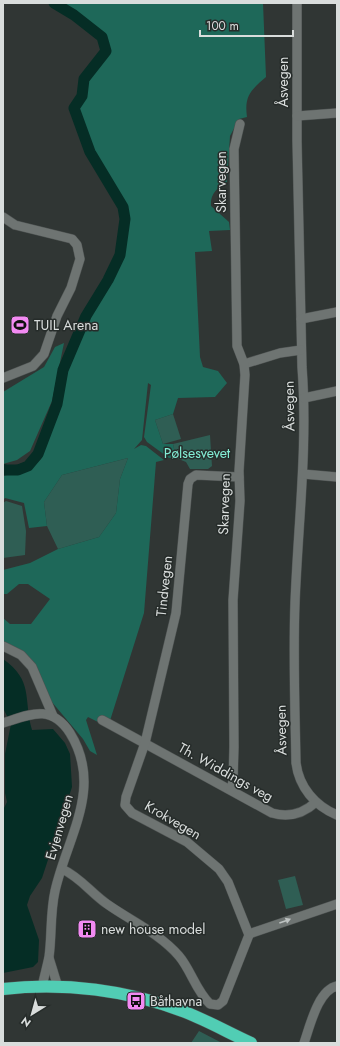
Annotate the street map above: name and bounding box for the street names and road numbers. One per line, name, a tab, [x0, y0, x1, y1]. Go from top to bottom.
street label: Åsvegen	[273, 57, 293, 107]
street label: Skarvegen	[211, 151, 231, 213]
street label: Åsvegen	[279, 381, 299, 431]
street label: Skarvegen	[213, 473, 235, 535]
street label: Tindvegen	[151, 555, 177, 617]
street label: Åsvegen	[271, 705, 291, 755]
street label: Th. Widdings veg	[175, 738, 277, 806]
street label: Evjenvegen	[40, 792, 78, 862]
street label: Krokvegen	[141, 796, 205, 844]

